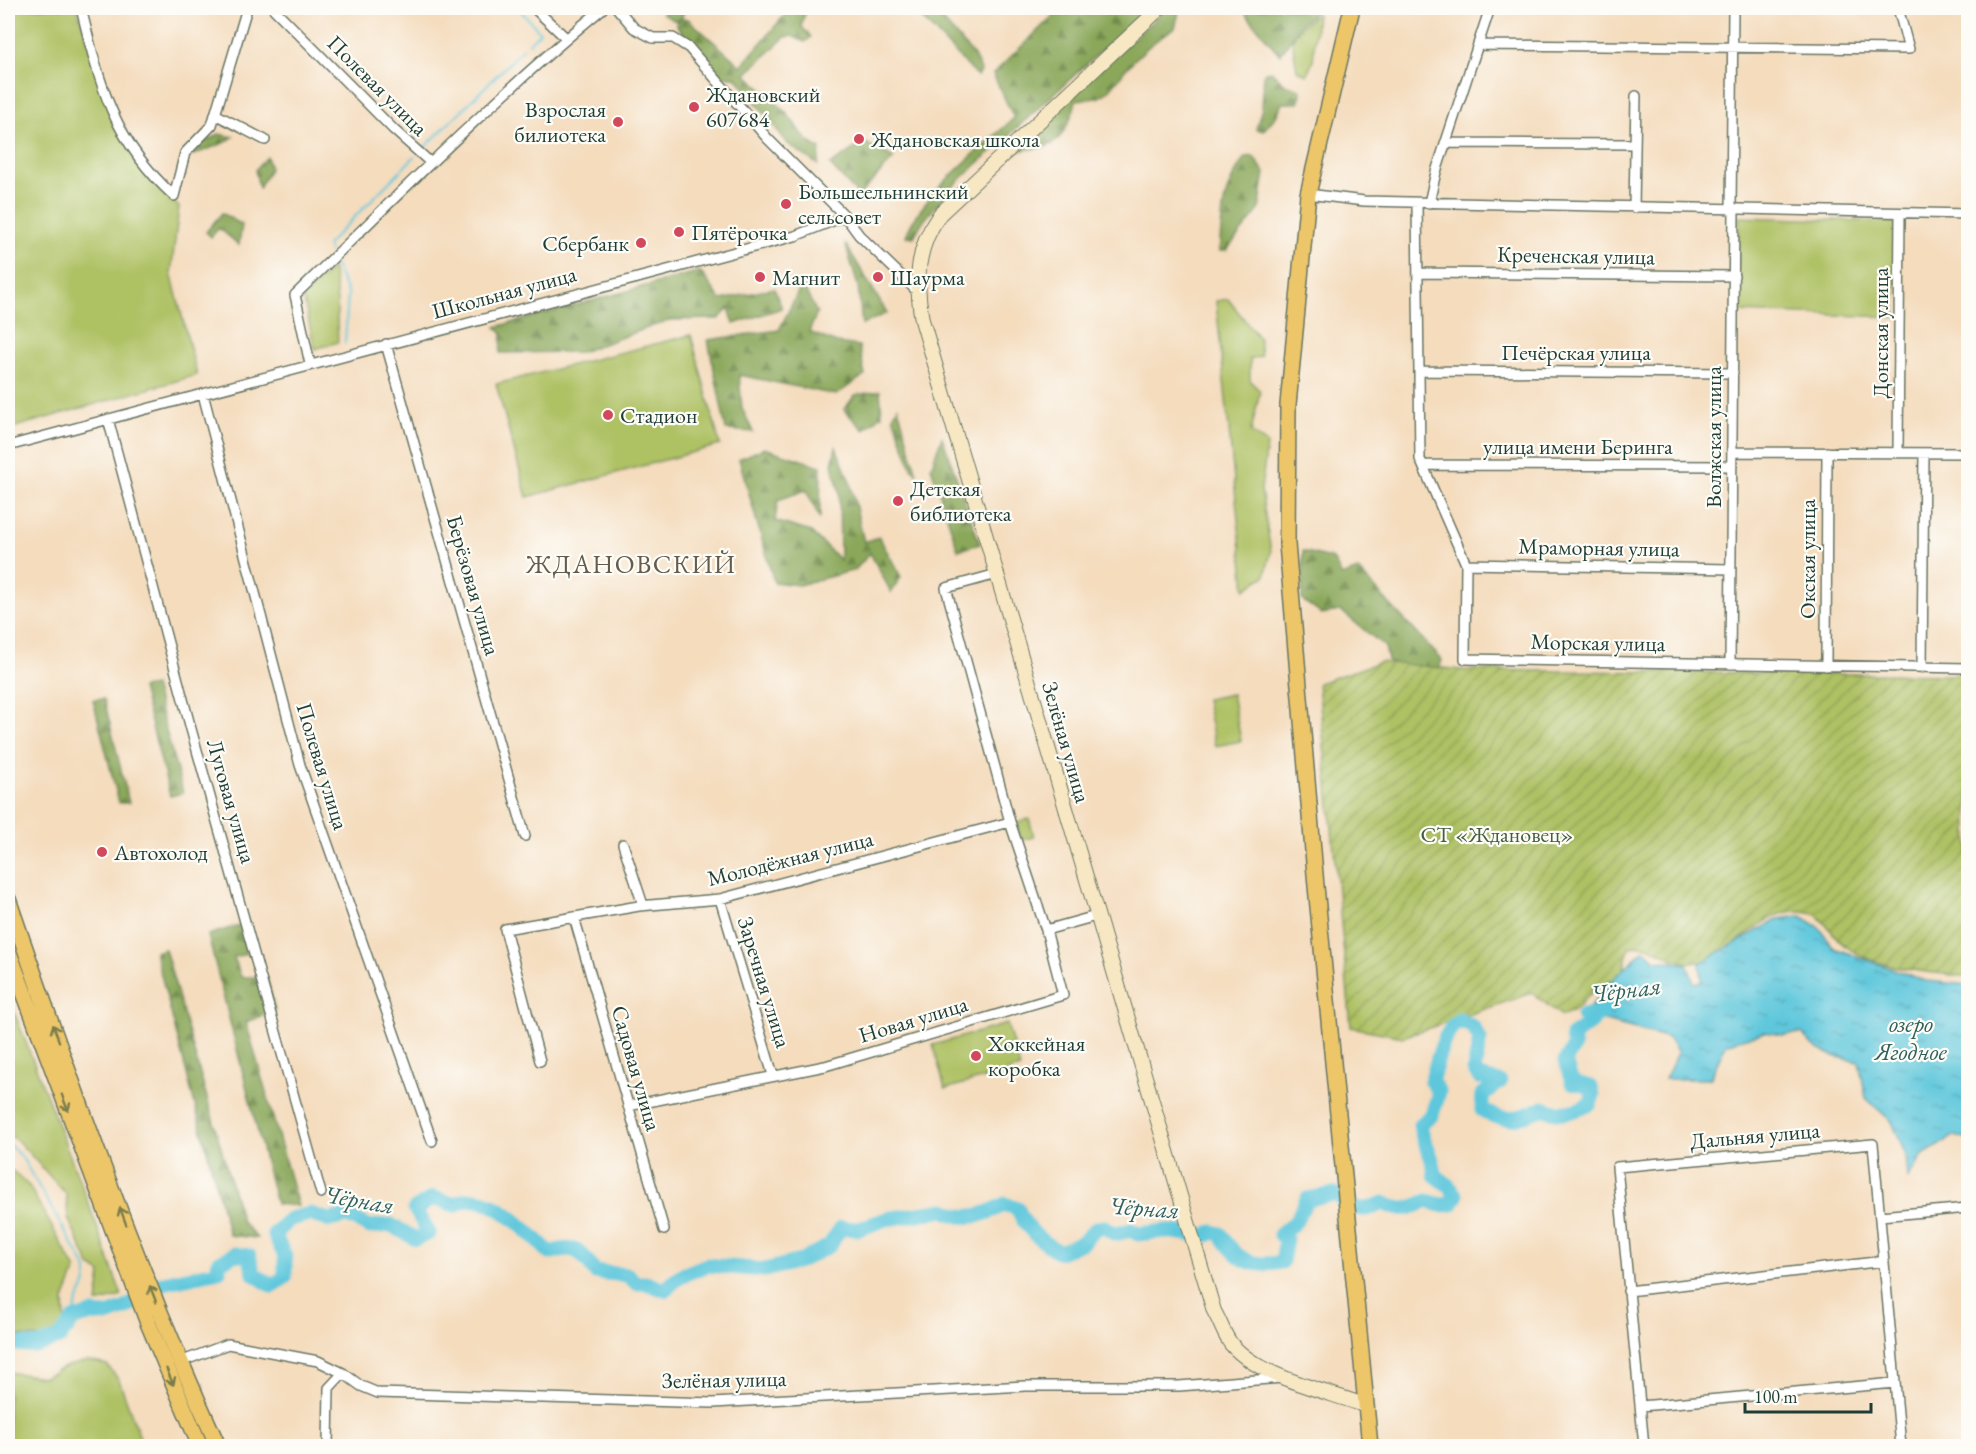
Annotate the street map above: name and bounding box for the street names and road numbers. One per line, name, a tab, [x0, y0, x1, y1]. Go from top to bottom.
street label: Полевая улица	[321, 29, 435, 142]
street label: Креченская улица	[1497, 240, 1655, 271]
street label: Школьная улица	[429, 259, 580, 326]
street label: Донская улица	[1866, 267, 1895, 399]
street label: Печёрская улица	[1501, 338, 1651, 367]
street label: Волжская улица	[1699, 366, 1728, 508]
street label: улица имени Беринга	[1483, 432, 1673, 461]
street label: Окская улица	[1793, 499, 1822, 619]
street label: Берёзовая улица	[440, 512, 507, 659]
street label: Мраморная улица	[1518, 532, 1680, 563]
street label: Морская улица	[1530, 627, 1666, 658]
street label: Зелёная улица	[1035, 678, 1098, 806]
street label: Полевая улица	[289, 699, 356, 833]
street label: Луговая улица	[200, 736, 263, 867]
street label: Молодёжная улица	[704, 824, 876, 893]
street label: Заречная улица	[731, 913, 798, 1051]
street label: Новая улица	[855, 989, 971, 1050]
street label: Садовая улица	[605, 1002, 668, 1134]
street label: Дальняя улица	[1689, 1115, 1821, 1156]
street label: Зелёная улица	[661, 1364, 787, 1395]

